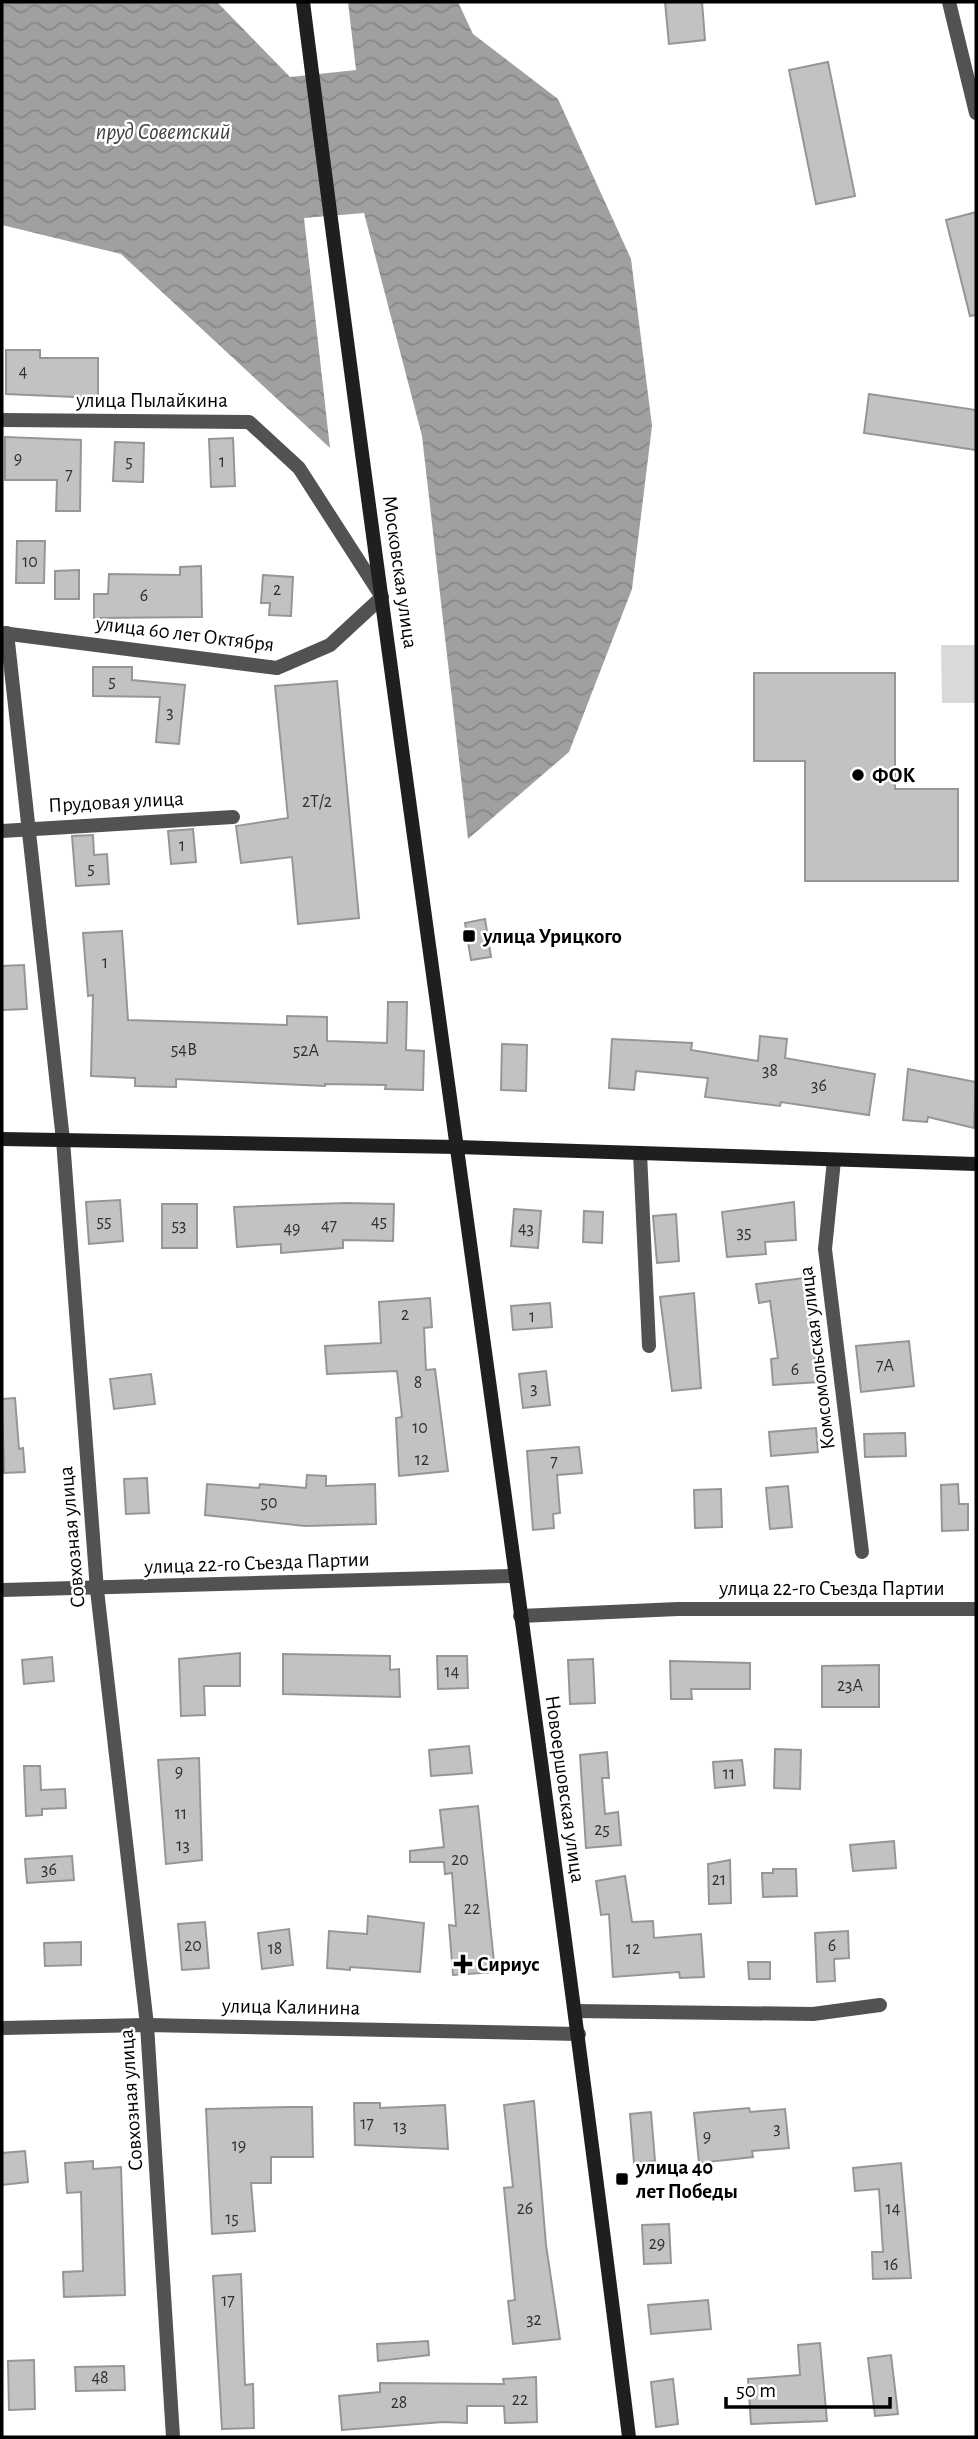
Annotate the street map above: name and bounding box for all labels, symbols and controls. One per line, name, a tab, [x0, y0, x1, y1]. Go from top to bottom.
water label: пруд Советский	[96, 121, 230, 144]
house number: 4	[19, 363, 28, 381]
street label: улица Пылайкина	[75, 390, 228, 411]
house number: 9	[14, 450, 22, 468]
house number: 5	[125, 453, 133, 471]
house number: 1	[219, 453, 225, 471]
house number: 7	[65, 466, 73, 484]
street label: Московская улица	[379, 494, 421, 650]
house number: 10	[22, 553, 38, 571]
house number: 2	[273, 581, 281, 599]
house number: 6	[140, 587, 148, 605]
street label: улица 60 лет Октября	[94, 613, 275, 655]
house number: 5	[108, 673, 116, 691]
house number: 3	[166, 704, 174, 722]
place label: ФОК	[872, 765, 915, 786]
marker: ФОК	[850, 767, 866, 783]
street label: Прудовая улица	[48, 788, 185, 816]
house number: 2Т/2	[302, 793, 332, 811]
house number: 1	[179, 837, 185, 855]
house number: 5	[87, 860, 95, 878]
place label: улица Урицкого	[482, 926, 622, 947]
marker: улица Урицкого	[461, 928, 477, 944]
house number: 1	[102, 954, 108, 972]
house number: 54В	[171, 1041, 197, 1059]
house number: 52А	[293, 1042, 320, 1060]
house number: 38	[762, 1062, 778, 1080]
house number: 36	[811, 1077, 827, 1095]
house number: 55	[96, 1213, 112, 1231]
house number: 45	[371, 1213, 387, 1231]
house number: 53	[172, 1217, 186, 1235]
house number: 47	[321, 1217, 337, 1235]
house number: 49	[283, 1220, 301, 1238]
house number: 43	[518, 1220, 534, 1238]
house number: 35	[737, 1224, 751, 1242]
street label: Комсомольская улица	[795, 1265, 839, 1451]
house number: 2	[401, 1306, 409, 1324]
house number: 1	[529, 1308, 535, 1326]
house number: 7А	[876, 1357, 894, 1375]
house number: 6	[791, 1361, 799, 1379]
house number: 8	[414, 1374, 422, 1392]
house number: 3	[530, 1380, 538, 1398]
house number: 10	[412, 1419, 428, 1437]
house number: 12	[415, 1451, 429, 1469]
house number: 7	[550, 1453, 558, 1471]
street label: Совхозная улица	[55, 1465, 89, 1609]
house number: 50	[260, 1494, 278, 1512]
street label: улица 22-го Съезда Партии	[143, 1549, 370, 1577]
street label: улица 22-го Съезда Партии	[718, 1578, 945, 1599]
house number: 14	[445, 1663, 460, 1681]
house number: 23А	[837, 1677, 864, 1695]
street label: Новоершовская улица	[541, 1694, 589, 1885]
house number: 9	[175, 1763, 183, 1781]
house number: 11	[723, 1765, 735, 1783]
house number: 11	[175, 1805, 187, 1823]
house number: 25	[594, 1821, 610, 1839]
house number: 13	[176, 1837, 190, 1855]
house number: 20	[451, 1851, 469, 1869]
house number: 36	[41, 1861, 57, 1879]
house number: 21	[712, 1871, 726, 1889]
house number: 22	[464, 1900, 480, 1918]
house number: 20	[184, 1937, 202, 1955]
house number: 6	[828, 1937, 836, 1955]
house number: 18	[268, 1940, 282, 1958]
house number: 12	[626, 1940, 640, 1958]
place label: Сириус	[477, 1954, 540, 1975]
marker: Сириус	[455, 1956, 471, 1972]
street label: улица Калинина	[221, 1995, 361, 2019]
street label: Совхозная улица	[116, 2028, 146, 2172]
house number: 17	[360, 2115, 374, 2133]
house number: 13	[393, 2118, 407, 2136]
house number: 3	[773, 2120, 781, 2138]
house number: 9	[703, 2128, 711, 2146]
house number: 19	[232, 2137, 246, 2155]
place label: улица 40 лет Победы	[635, 2157, 738, 2202]
marker: улица 40 лет Победы	[614, 2171, 630, 2187]
house number: 26	[517, 2200, 533, 2218]
house number: 14	[886, 2200, 901, 2218]
house number: 15	[225, 2210, 239, 2228]
house number: 29	[649, 2235, 665, 2253]
house number: 16	[884, 2256, 898, 2274]
house number: 17	[221, 2292, 235, 2310]
house number: 32	[526, 2311, 542, 2329]
scale bar	[726, 2366, 890, 2410]
house number: 48	[91, 2369, 109, 2387]
text: 50 m	[736, 2380, 776, 2401]
house number: 22	[512, 2391, 528, 2409]
house number: 28	[391, 2394, 407, 2412]

